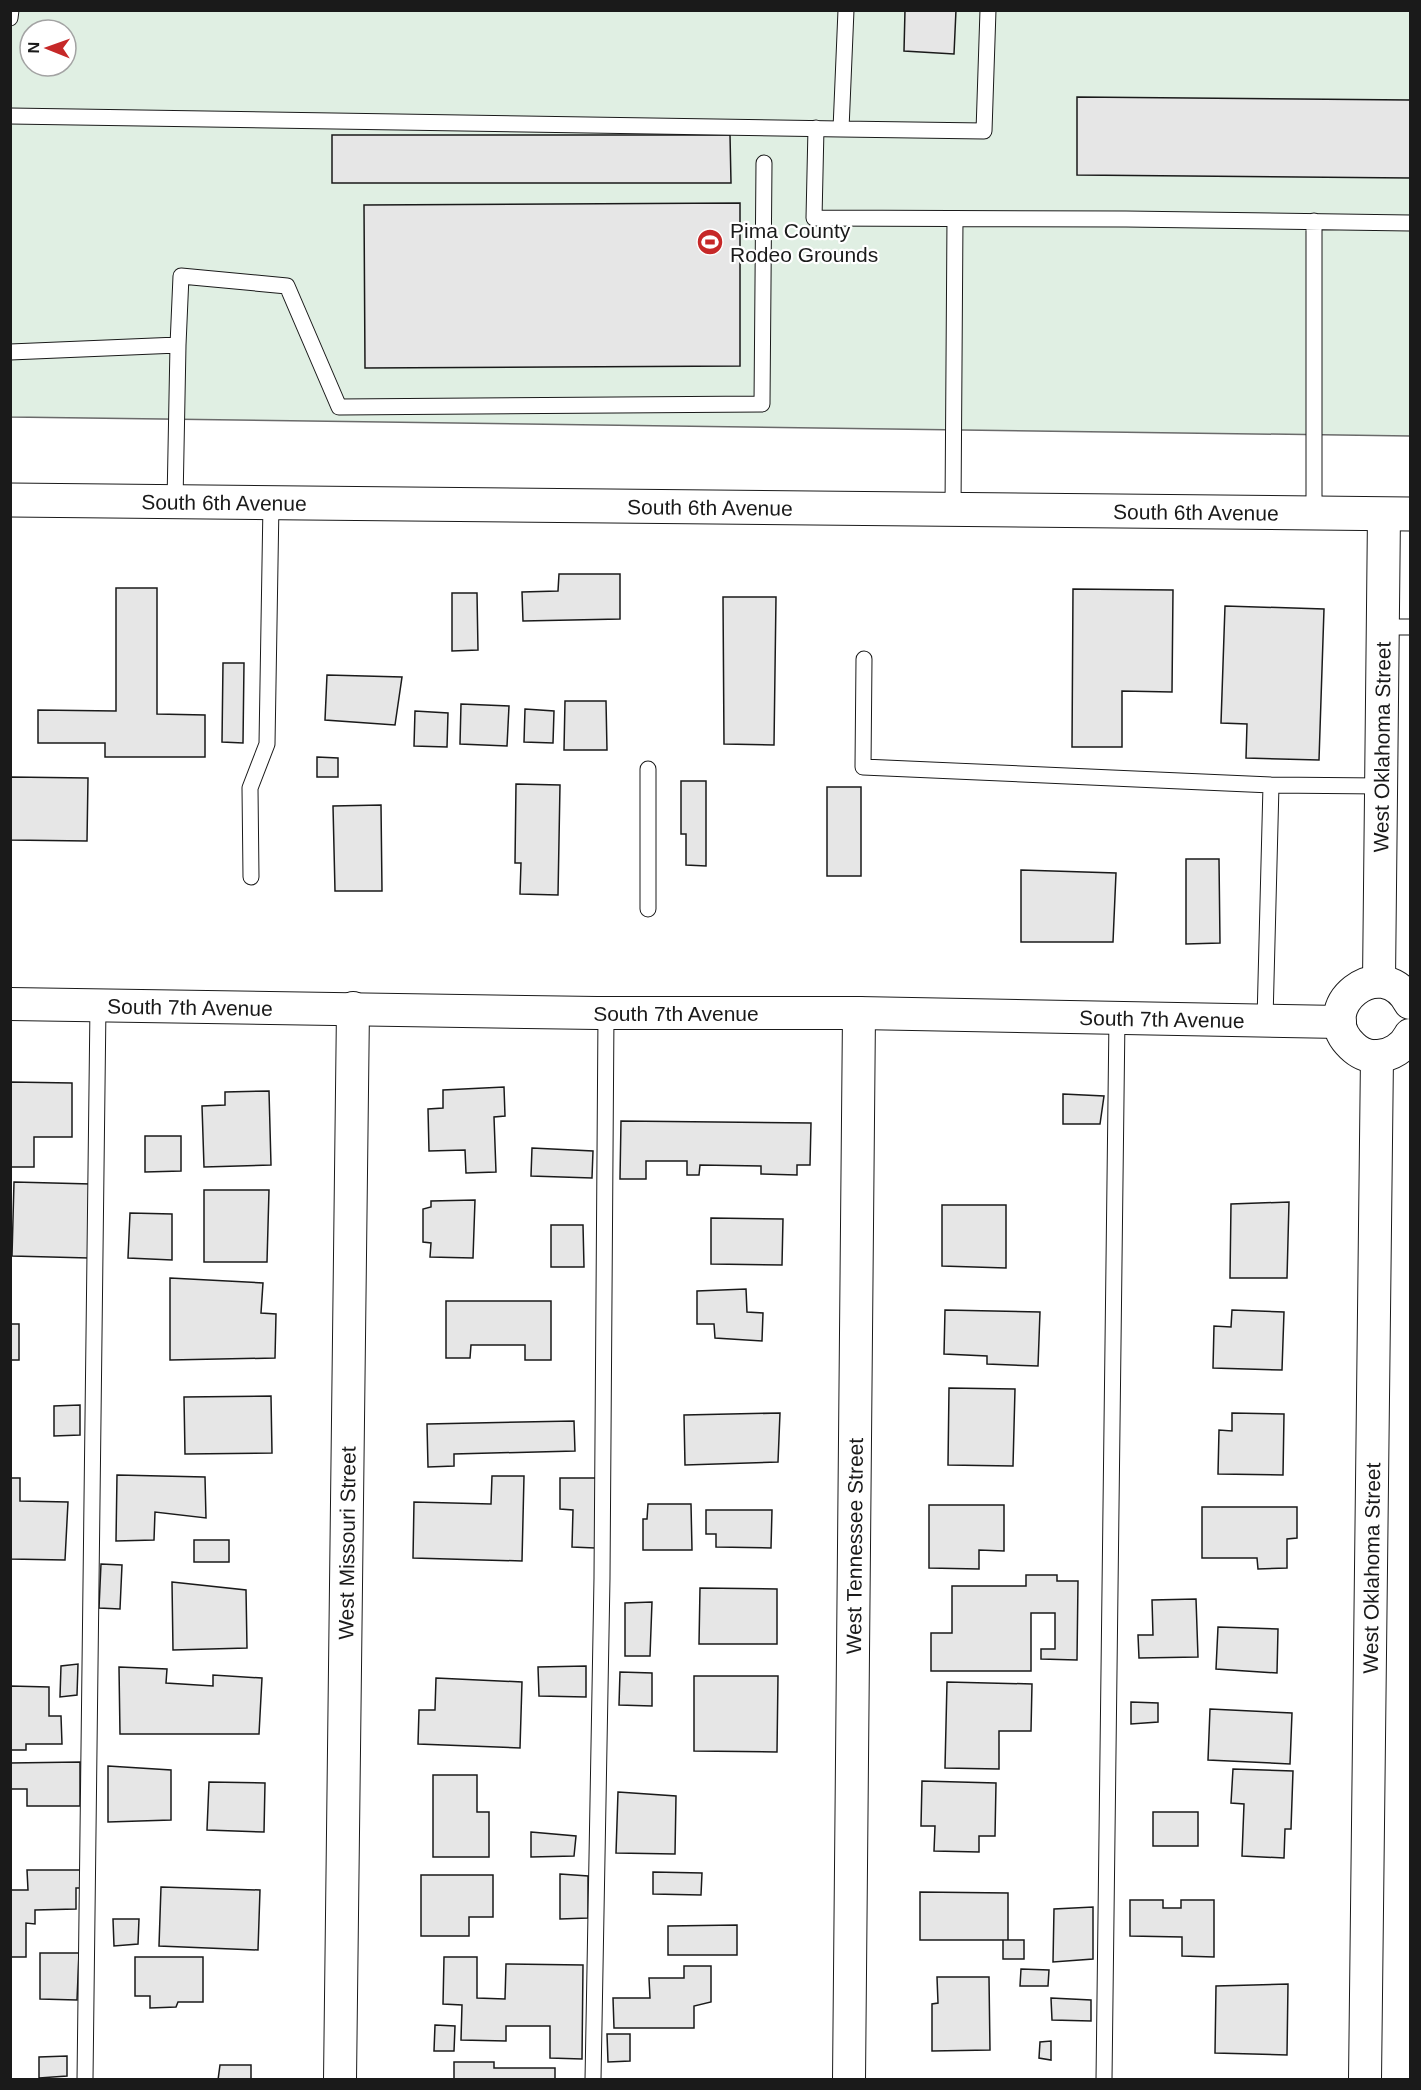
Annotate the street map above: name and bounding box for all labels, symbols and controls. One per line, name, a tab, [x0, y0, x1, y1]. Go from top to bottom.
north arrow	[18, 18, 78, 78]
text: N	[25, 42, 42, 54]
place label: Pima County Rodeo Grounds	[730, 219, 878, 266]
sports icon: Pima County Rodeo Grounds	[695, 227, 725, 257]
street label: South 6th Avenue	[141, 490, 307, 514]
street label: South 6th Avenue	[627, 495, 793, 519]
street label: South 6th Avenue	[1113, 500, 1279, 524]
street label: West Oklahoma Street	[1369, 641, 1394, 853]
street label: South 7th Avenue	[107, 994, 273, 1020]
street label: South 7th Avenue	[593, 1002, 759, 1025]
street label: South 7th Avenue	[1079, 1006, 1245, 1032]
street label: West Tennessee Street	[841, 1438, 867, 1654]
street label: West Missouri Street	[334, 1446, 359, 1640]
street label: West Oklahoma Street	[1358, 1462, 1384, 1674]

